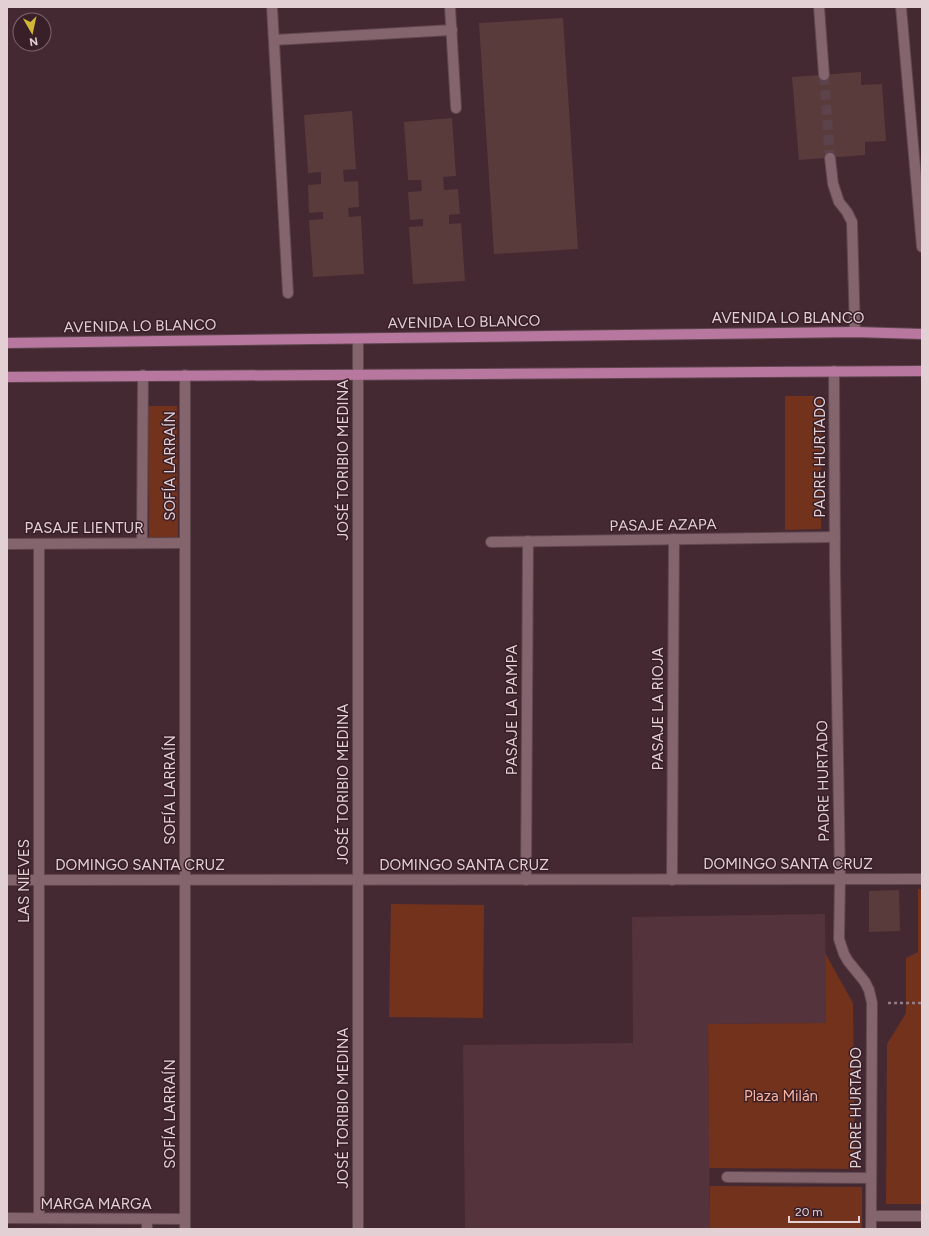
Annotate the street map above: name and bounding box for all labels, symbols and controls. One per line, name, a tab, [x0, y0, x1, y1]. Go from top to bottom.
north arrow	[12, 12, 52, 52]
text: N	[28, 34, 39, 48]
street label: AVENIDA LO BLANCO	[712, 309, 864, 327]
street label: AVENIDA LO BLANCO	[388, 312, 540, 332]
street label: AVENIDA LO BLANCO	[64, 316, 216, 336]
street label: JOSÉ TORIBIO MEDINA	[334, 380, 352, 540]
street label: PADRE HURTADO	[811, 396, 829, 518]
street label: SOFÍA LARRAÍN	[161, 411, 179, 521]
street label: PASAJE AZAPA	[609, 515, 717, 535]
street label: PASAJE LIENTUR	[24, 519, 144, 537]
street label: PASAJE LA PAMPA	[503, 645, 521, 775]
street label: PASAJE LA RIOJA	[649, 647, 667, 771]
street label: JOSÉ TORIBIO MEDINA	[334, 704, 352, 864]
street label: PADRE HURTADO	[813, 720, 833, 842]
street label: SOFÍA LARRAÍN	[161, 735, 179, 845]
street label: LAS NIEVES	[15, 839, 33, 923]
street label: DOMINGO SANTA CRUZ	[703, 855, 873, 873]
street label: DOMINGO SANTA CRUZ	[55, 856, 225, 874]
street label: DOMINGO SANTA CRUZ	[379, 856, 549, 874]
street label: JOSÉ TORIBIO MEDINA	[334, 1028, 352, 1188]
street label: PADRE HURTADO	[847, 1047, 865, 1169]
street label: SOFÍA LARRAÍN	[161, 1059, 179, 1169]
park label: Plaza Milán	[744, 1087, 818, 1105]
street label: MARGA MARGA	[40, 1195, 152, 1213]
scale bar	[789, 1198, 859, 1224]
text: 20 m	[795, 1205, 823, 1219]

